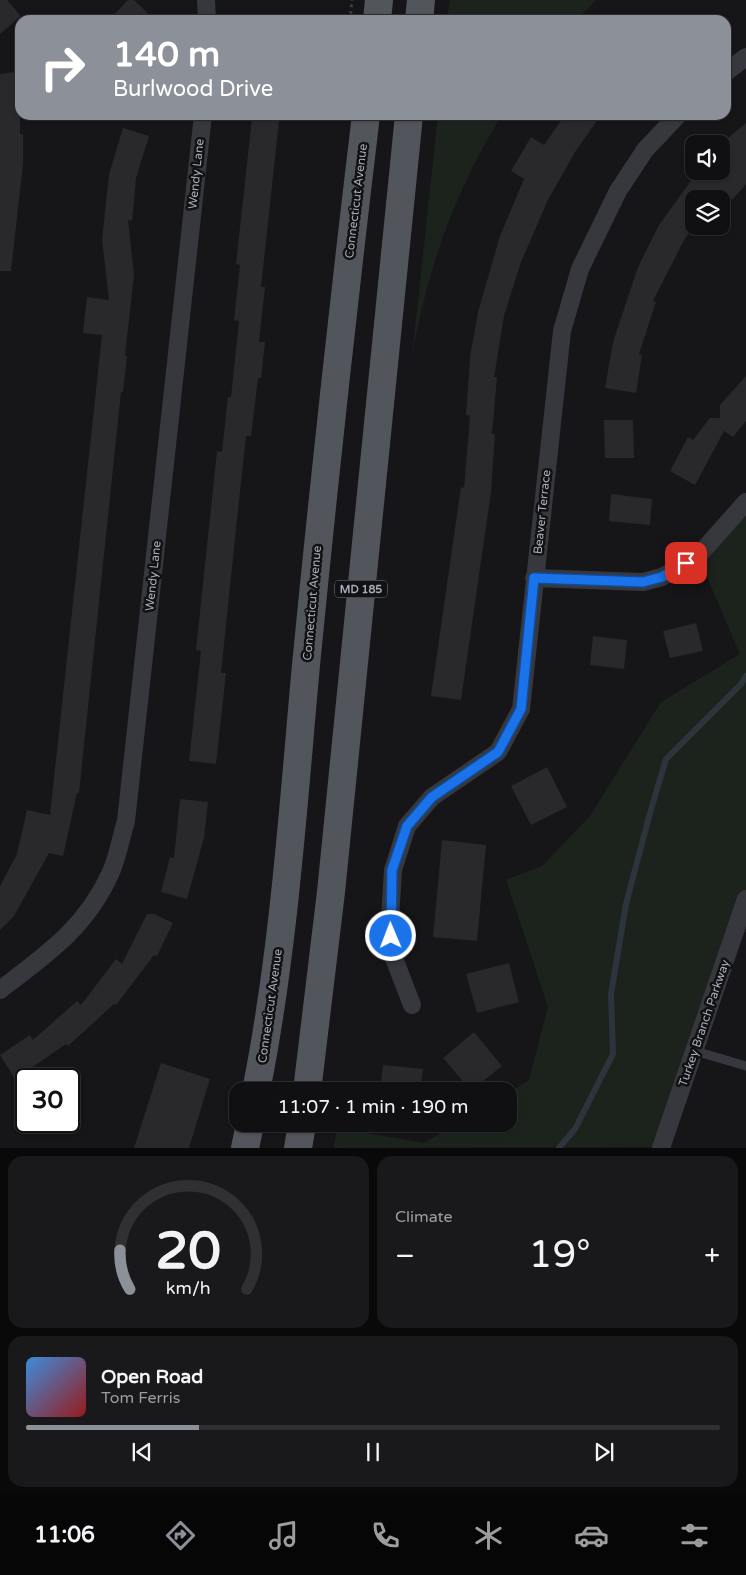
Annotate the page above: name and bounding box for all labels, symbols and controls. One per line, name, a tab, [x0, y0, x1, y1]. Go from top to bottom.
text: 140 m	[113, 34, 220, 76]
icon: right	[30, 35, 95, 100]
text: Burlwood Drive	[113, 76, 273, 102]
map controls	[685, 135, 730, 235]
button: sound	[685, 135, 730, 180]
street label: Wendy Lane	[185, 138, 207, 210]
street label: Connecticut Avenue	[342, 143, 370, 259]
button: layers	[685, 190, 730, 235]
street label: Beaver Terrace	[531, 469, 553, 555]
street label: Wendy Lane	[142, 540, 164, 612]
pin	[665, 542, 707, 584]
street label: Connecticut Avenue	[300, 545, 324, 661]
icon: arrive	[672, 549, 700, 577]
road number: MD 185	[335, 580, 387, 598]
position arrow	[364, 909, 416, 961]
street label: Connecticut Avenue	[255, 948, 285, 1064]
street label: Turkey Branch Parkway	[676, 957, 732, 1088]
speed limit sign: 30	[15, 1068, 80, 1133]
text: 11:07 · 1 min · 190 m	[277, 1096, 469, 1118]
text: Climate	[395, 1207, 453, 1227]
text: 20	[156, 1220, 221, 1283]
text: 19°	[529, 1232, 591, 1278]
text: −	[395, 1239, 415, 1273]
text: +	[704, 1239, 720, 1273]
text: km/h	[166, 1278, 211, 1299]
text: Open Road	[101, 1366, 203, 1388]
text: Tom Ferris	[101, 1388, 180, 1408]
icon: previous	[128, 1438, 156, 1466]
icon: pause	[359, 1438, 387, 1466]
icon: next	[590, 1438, 618, 1466]
icon: directions	[163, 1518, 198, 1553]
icon: music	[266, 1518, 301, 1553]
icon: phone	[368, 1518, 403, 1553]
icon: climate	[471, 1518, 506, 1553]
icon: car	[574, 1518, 609, 1553]
icon: filters	[677, 1518, 712, 1553]
text: 11:06	[34, 1522, 95, 1548]

